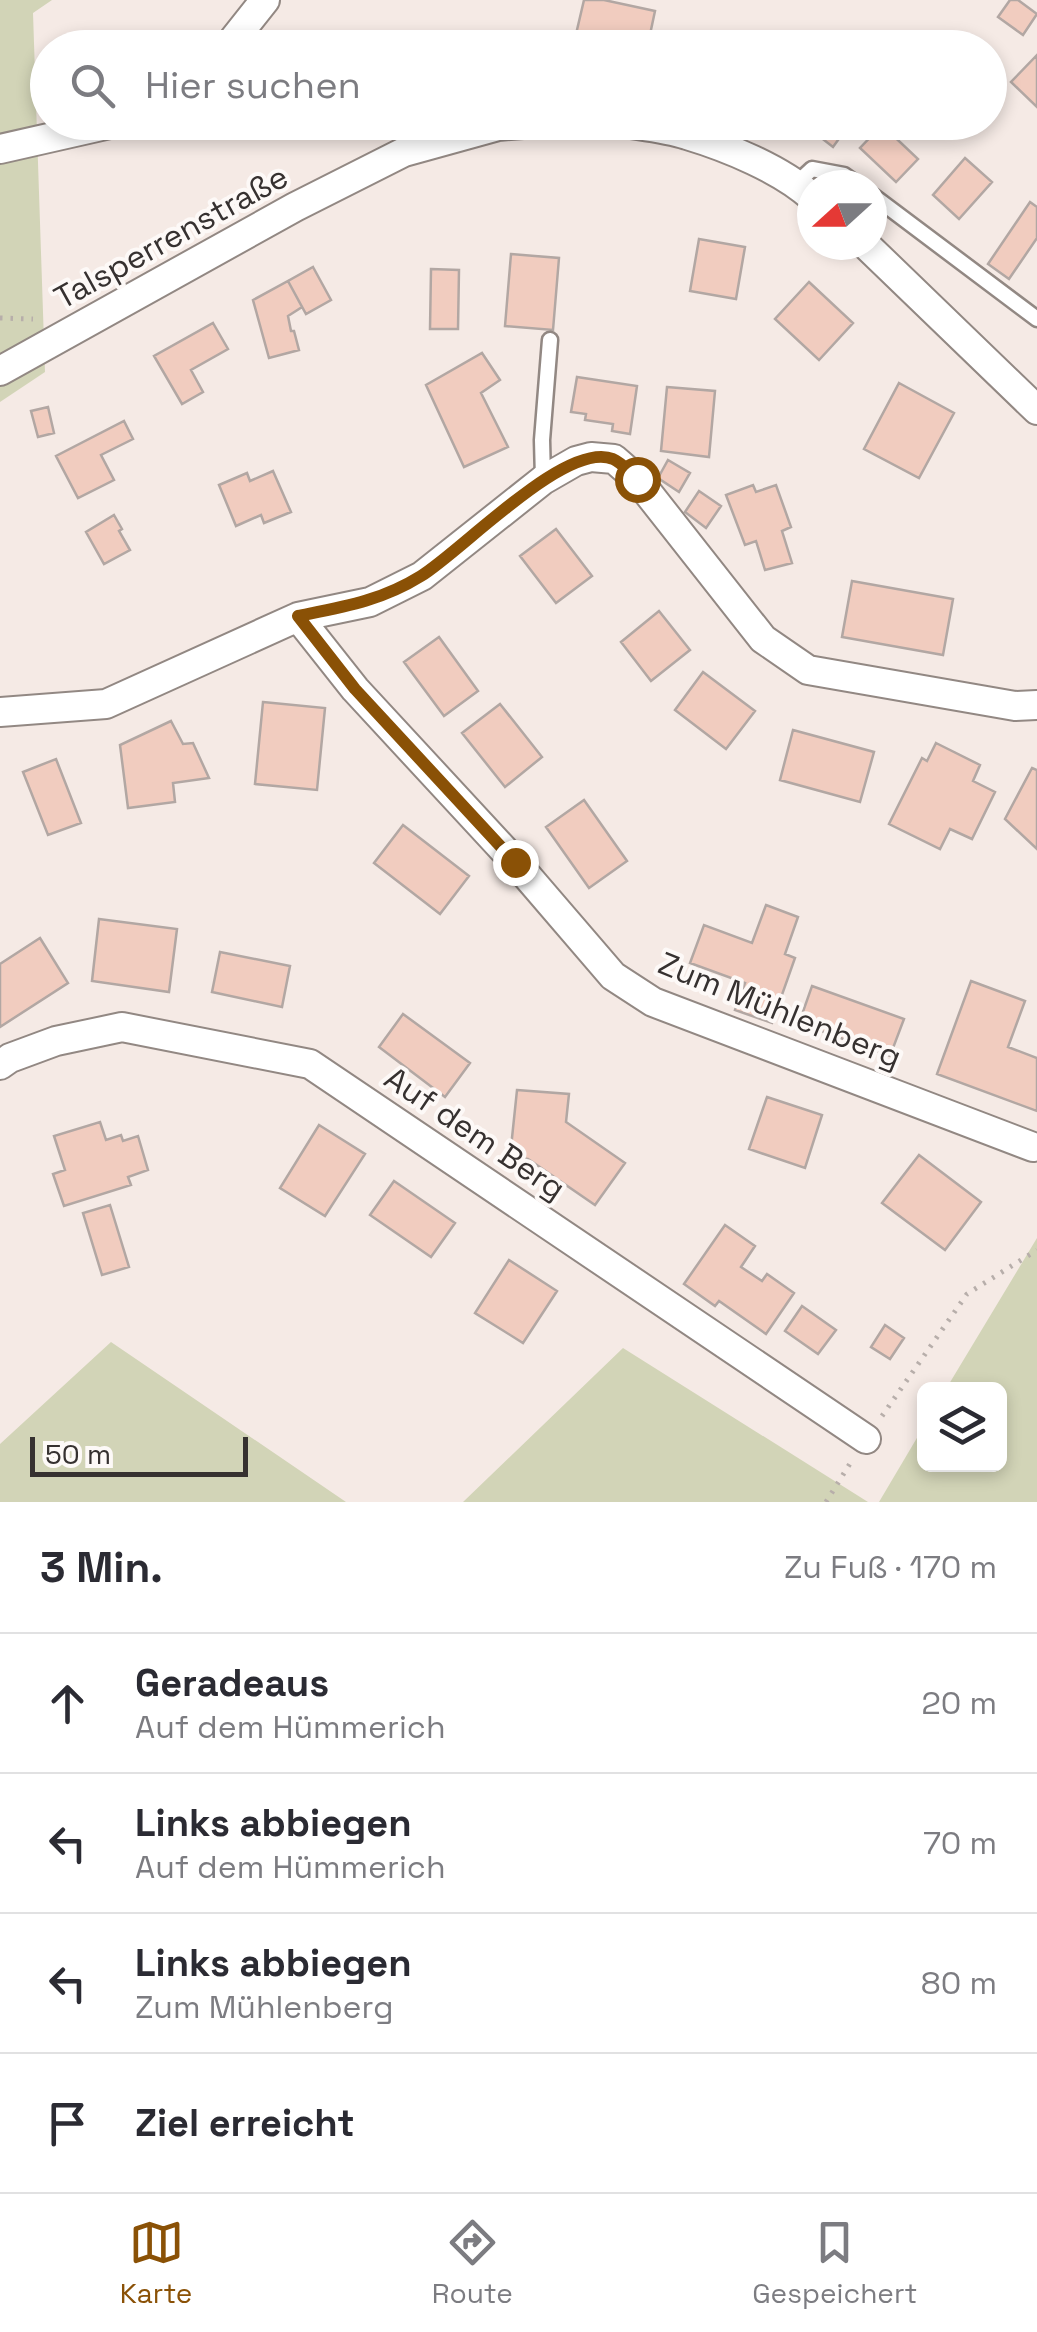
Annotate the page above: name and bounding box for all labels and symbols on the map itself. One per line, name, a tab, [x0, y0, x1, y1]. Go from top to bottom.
street label: Talsperrenstraße	[47, 156, 295, 318]
north arrow	[797, 170, 887, 260]
route start	[615, 457, 661, 503]
route end	[493, 840, 539, 886]
street label: Zum Mühlenberg	[653, 943, 907, 1077]
street label: Auf dem Berg	[377, 1058, 573, 1208]
scale bar	[30, 1432, 248, 1476]

